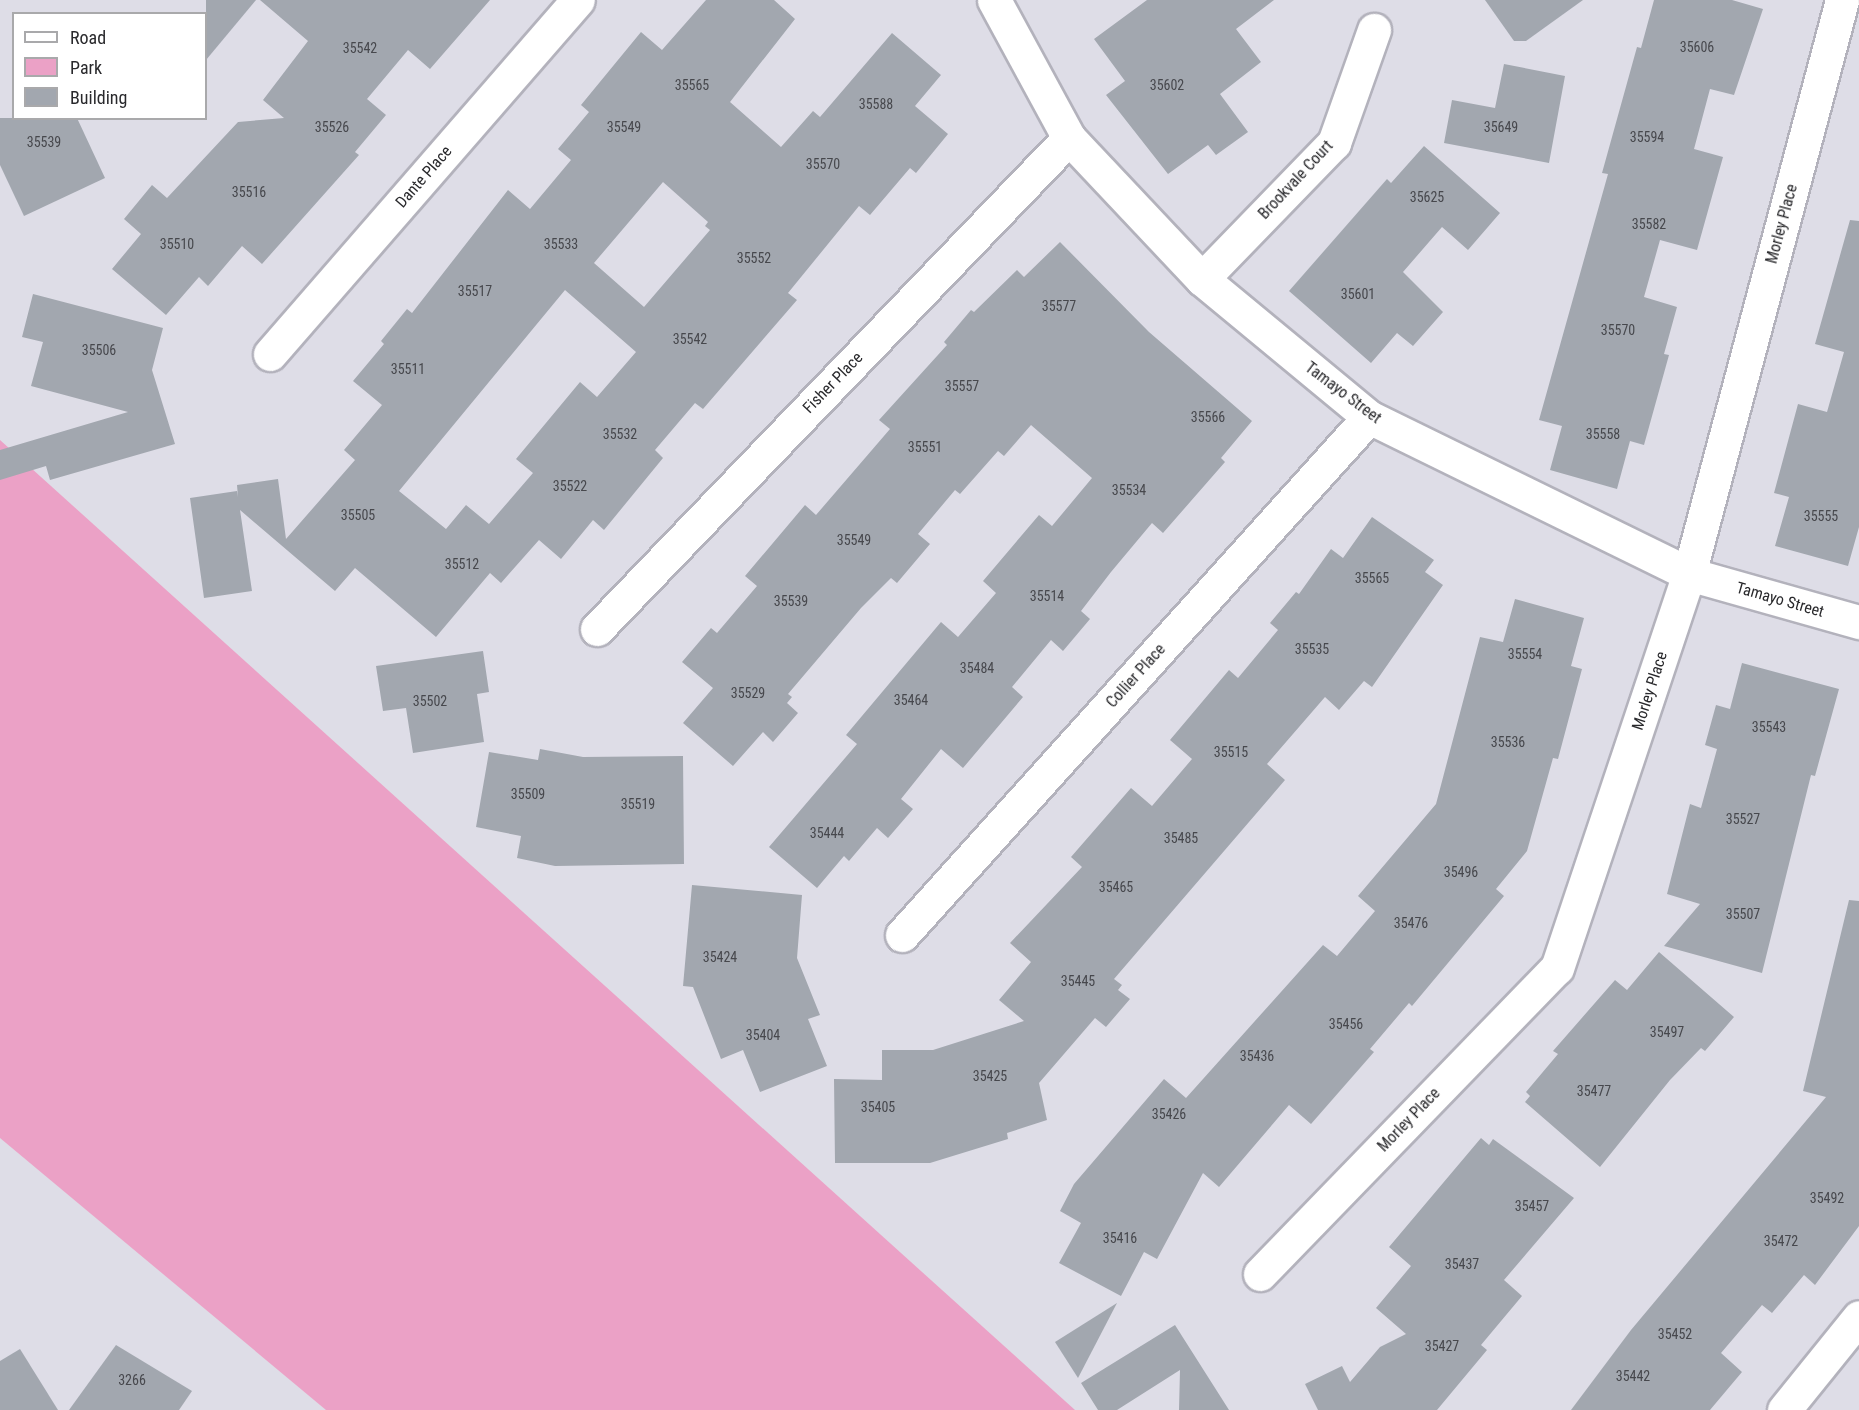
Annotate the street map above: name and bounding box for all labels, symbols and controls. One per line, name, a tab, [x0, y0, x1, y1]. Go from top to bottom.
legend	[12, 12, 207, 120]
text: Road	[70, 27, 106, 48]
house number: 35606	[1680, 39, 1714, 55]
house number: 35542	[343, 40, 377, 56]
text: Park	[70, 57, 102, 78]
house number: 35565	[675, 77, 709, 93]
house number: 35602	[1150, 77, 1184, 93]
text: Building	[70, 87, 127, 108]
house number: 35588	[859, 96, 893, 112]
house number: 35526	[315, 119, 349, 135]
house number: 35549	[607, 119, 641, 135]
house number: 35649	[1484, 119, 1518, 135]
house number: 35594	[1630, 129, 1664, 145]
house number: 35539	[27, 134, 61, 150]
street label: Brookvale Court	[1255, 137, 1337, 223]
street label: Dante Place	[392, 142, 456, 212]
house number: 35570	[806, 156, 840, 172]
street label: Morley Place	[1762, 182, 1802, 266]
house number: 35516	[232, 184, 266, 200]
house number: 35625	[1410, 189, 1444, 205]
house number: 35582	[1632, 216, 1666, 232]
house number: 35510	[160, 236, 194, 252]
house number: 35533	[544, 236, 578, 252]
house number: 35552	[737, 250, 771, 266]
house number: 35517	[458, 283, 492, 299]
house number: 35601	[1341, 286, 1375, 302]
house number: 35577	[1042, 298, 1076, 314]
house number: 35570	[1601, 322, 1635, 338]
house number: 35542	[673, 331, 707, 347]
house number: 35506	[82, 342, 116, 358]
street label: Fisher Place	[799, 348, 867, 418]
street label: Tamayo Street	[1301, 358, 1385, 428]
house number: 35511	[391, 361, 425, 377]
house number: 35557	[945, 378, 979, 394]
house number: 35566	[1191, 409, 1225, 425]
house number: 35532	[603, 426, 637, 442]
house number: 35558	[1586, 426, 1620, 442]
house number: 35551	[908, 439, 942, 455]
house number: 35522	[553, 478, 587, 494]
house number: 35534	[1112, 482, 1146, 498]
house number: 35505	[341, 507, 375, 523]
house number: 35555	[1804, 508, 1838, 524]
house number: 35549	[837, 532, 871, 548]
house number: 35512	[445, 556, 479, 572]
house number: 35565	[1355, 570, 1389, 586]
street label: Tamayo Street	[1734, 578, 1826, 622]
house number: 35514	[1030, 588, 1064, 604]
house number: 35539	[774, 593, 808, 609]
street label: Collier Place	[1102, 640, 1170, 712]
house number: 35535	[1295, 641, 1329, 657]
house number: 35554	[1508, 646, 1542, 662]
street label: Morley Place	[1628, 649, 1672, 733]
house number: 35484	[960, 660, 994, 676]
house number: 35529	[731, 685, 765, 701]
house number: 35464	[894, 692, 928, 708]
house number: 35502	[413, 693, 447, 709]
house number: 35543	[1752, 719, 1786, 735]
house number: 35536	[1491, 734, 1525, 750]
house number: 35515	[1214, 744, 1248, 760]
house number: 35509	[511, 786, 545, 802]
house number: 35519	[621, 796, 655, 812]
house number: 35527	[1726, 811, 1760, 827]
house number: 35444	[810, 825, 844, 841]
house number: 35485	[1164, 830, 1198, 846]
house number: 35496	[1444, 864, 1478, 880]
house number: 35465	[1099, 879, 1133, 895]
house number: 35507	[1726, 906, 1760, 922]
house number: 35476	[1394, 915, 1428, 931]
house number: 35424	[703, 949, 737, 965]
house number: 35445	[1061, 973, 1095, 989]
house number: 35456	[1329, 1016, 1363, 1032]
house number: 35497	[1650, 1024, 1684, 1040]
house number: 35404	[746, 1027, 780, 1043]
house number: 35436	[1240, 1048, 1274, 1064]
house number: 35425	[973, 1068, 1007, 1084]
house number: 35477	[1577, 1083, 1611, 1099]
street label: Morley Place	[1374, 1084, 1444, 1156]
house number: 35405	[861, 1099, 895, 1115]
house number: 35426	[1152, 1106, 1186, 1122]
house number: 35492	[1810, 1190, 1844, 1206]
house number: 35457	[1515, 1198, 1549, 1214]
house number: 35416	[1103, 1230, 1137, 1246]
house number: 35472	[1764, 1233, 1798, 1249]
house number: 35437	[1445, 1256, 1479, 1272]
house number: 35452	[1658, 1326, 1692, 1342]
house number: 35427	[1425, 1338, 1459, 1354]
house number: 35442	[1616, 1368, 1650, 1384]
house number: 3266	[118, 1372, 146, 1388]

